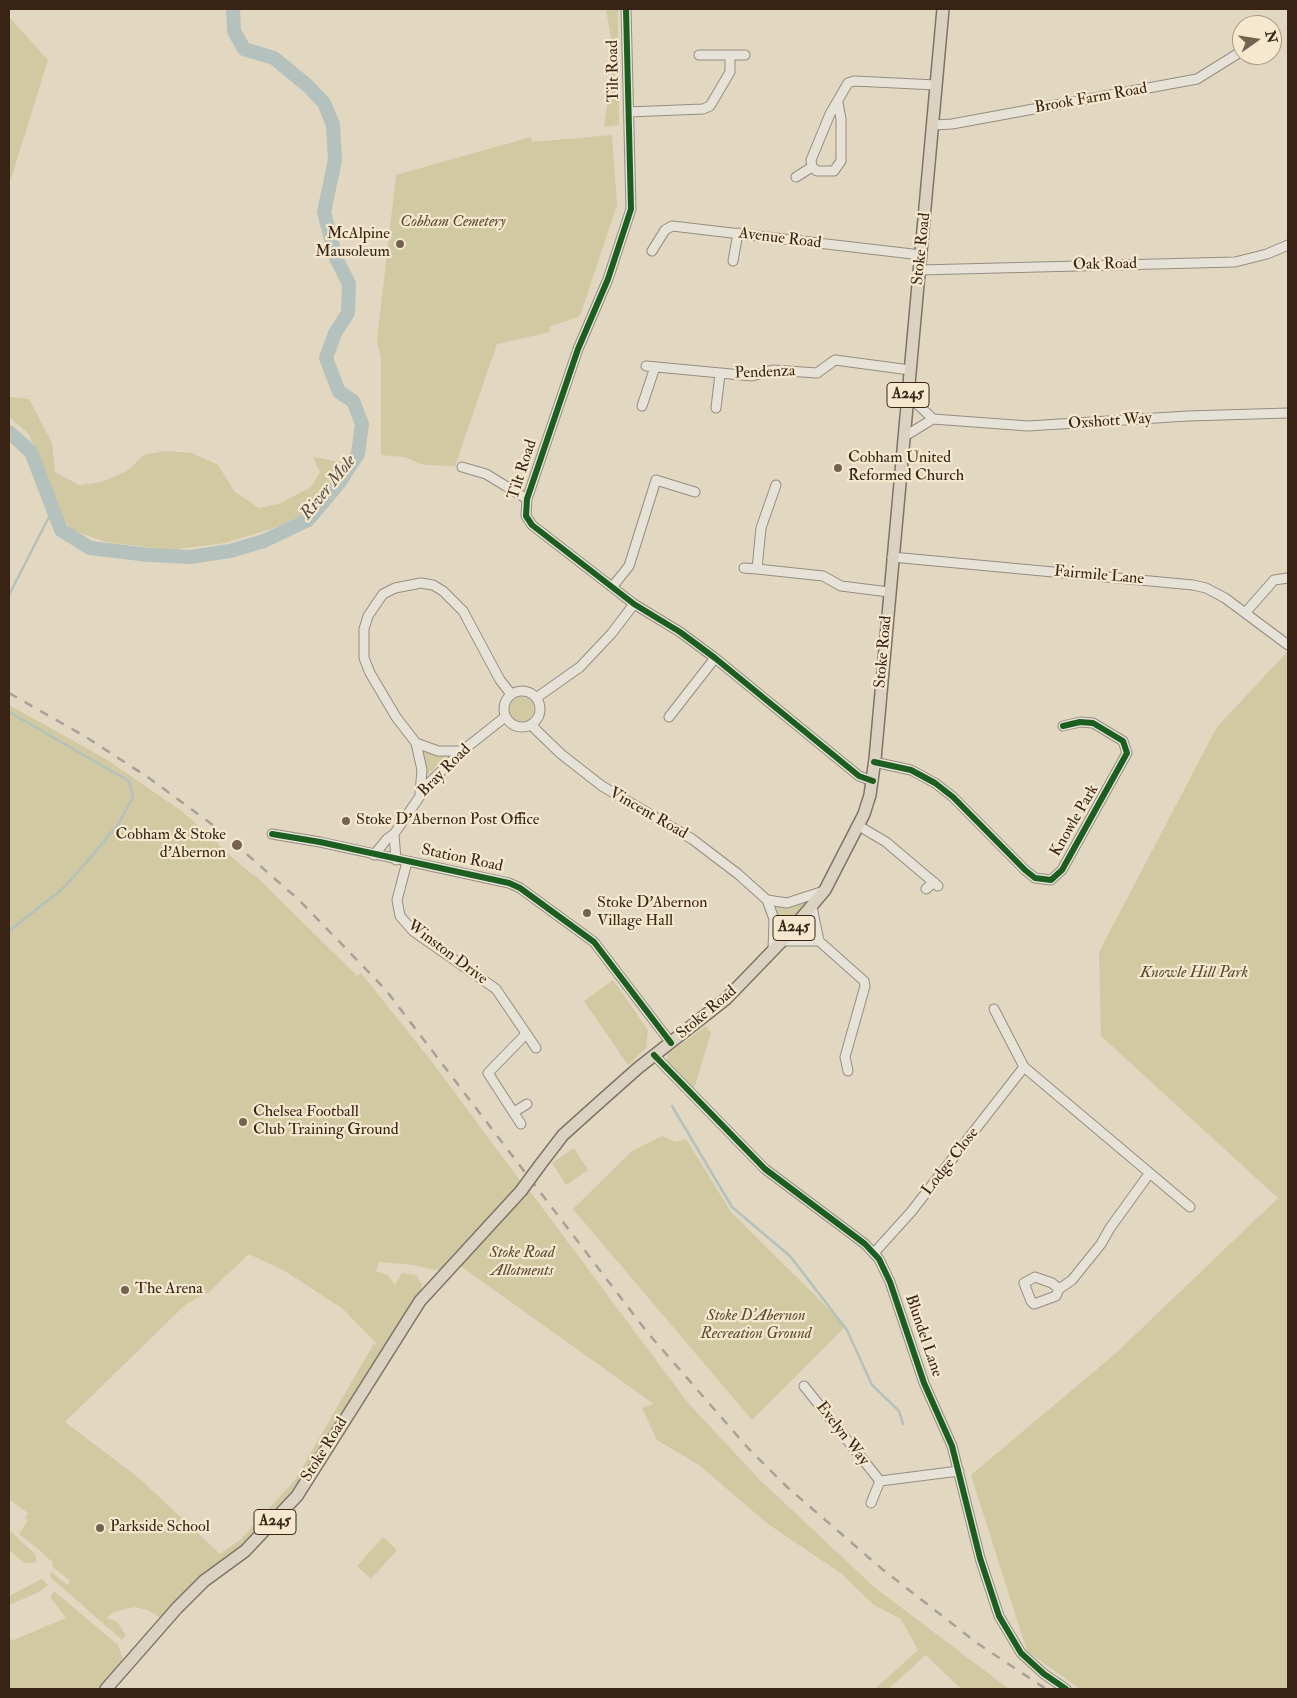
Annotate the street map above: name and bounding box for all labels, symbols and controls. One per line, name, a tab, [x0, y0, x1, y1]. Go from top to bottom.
north arrow	[1232, 15, 1282, 65]
text: N	[1261, 29, 1281, 45]
street label: Tilt Road	[604, 40, 624, 102]
street label: Brook Farm Road	[1033, 80, 1149, 118]
street label: Stoke Road	[909, 212, 935, 286]
park label: Cobham Cemetery	[400, 213, 506, 233]
street label: Avenue Road	[738, 224, 822, 254]
place label: McAlpine Mausoleum	[315, 225, 390, 263]
marker: McAlpine Mausoleum	[394, 238, 406, 250]
street label: Oak Road	[1073, 255, 1137, 275]
street label: Pendenza	[734, 362, 796, 384]
road number: A245	[887, 382, 929, 408]
street label: Oxshott Way	[1068, 410, 1152, 434]
street label: Tilt Road	[504, 438, 542, 502]
place label: Cobham United Reformed Church	[848, 449, 964, 487]
water label: River Mole	[296, 451, 362, 525]
marker: Cobham United Reformed Church	[832, 462, 844, 474]
street label: Fairmile Lane	[1053, 563, 1145, 589]
street label: Stoke Road	[871, 615, 897, 689]
street label: Bray Road	[415, 741, 475, 801]
street label: Knowle Park	[1047, 782, 1103, 860]
street label: Vincent Road	[606, 784, 690, 844]
place label: Stoke D'Abernon Post Office	[356, 811, 540, 831]
marker: Stoke D'Abernon Post Office	[340, 815, 352, 827]
place label: Cobham & Stoke d'Abernon	[116, 826, 226, 864]
marker: Cobham & Stoke d'Abernon	[230, 838, 244, 852]
street label: Station Road	[420, 841, 504, 877]
place label: Stoke D'Abernon Village Hall	[597, 894, 707, 932]
marker: Stoke D'Abernon Village Hall	[581, 907, 593, 919]
road number: A245	[773, 916, 815, 940]
street label: Winston Drive	[403, 917, 491, 989]
park label: Knowle Hill Park	[1140, 964, 1248, 984]
street label: Stoke Road	[673, 982, 741, 1044]
place label: Chelsea Football Club Training Ground	[253, 1103, 399, 1141]
marker: Chelsea Football Club Training Ground	[237, 1116, 249, 1128]
street label: Lodge Close	[919, 1124, 983, 1200]
park label: Stoke Road Allotments	[489, 1244, 555, 1282]
place label: The Arena	[135, 1280, 203, 1300]
marker: The Arena	[119, 1284, 131, 1296]
street label: Blundel Lane	[900, 1292, 946, 1380]
park label: Stoke D’Abernon Recreation Ground	[701, 1307, 811, 1345]
street label: Evelyn Way	[811, 1398, 873, 1470]
street label: Stoke Road	[298, 1414, 352, 1486]
road number: A245	[254, 1510, 296, 1534]
place label: Parkside School	[110, 1518, 210, 1538]
marker: Parkside School	[94, 1522, 106, 1534]

